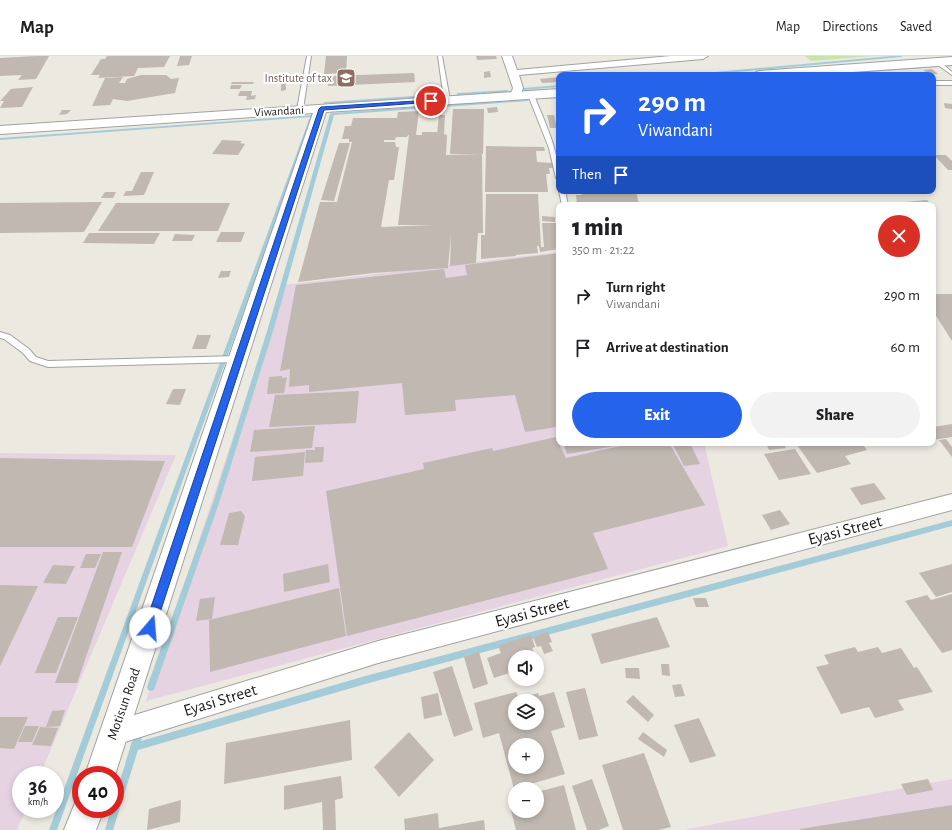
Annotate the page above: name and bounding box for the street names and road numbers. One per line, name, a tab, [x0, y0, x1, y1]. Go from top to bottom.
street label: Viwandani	[254, 104, 304, 118]
street label: Eyasi Street	[806, 512, 885, 549]
street label: Eyasi Street	[493, 594, 572, 631]
street label: Motisun Road	[105, 666, 143, 742]
street label: Eyasi Street	[181, 681, 260, 720]

